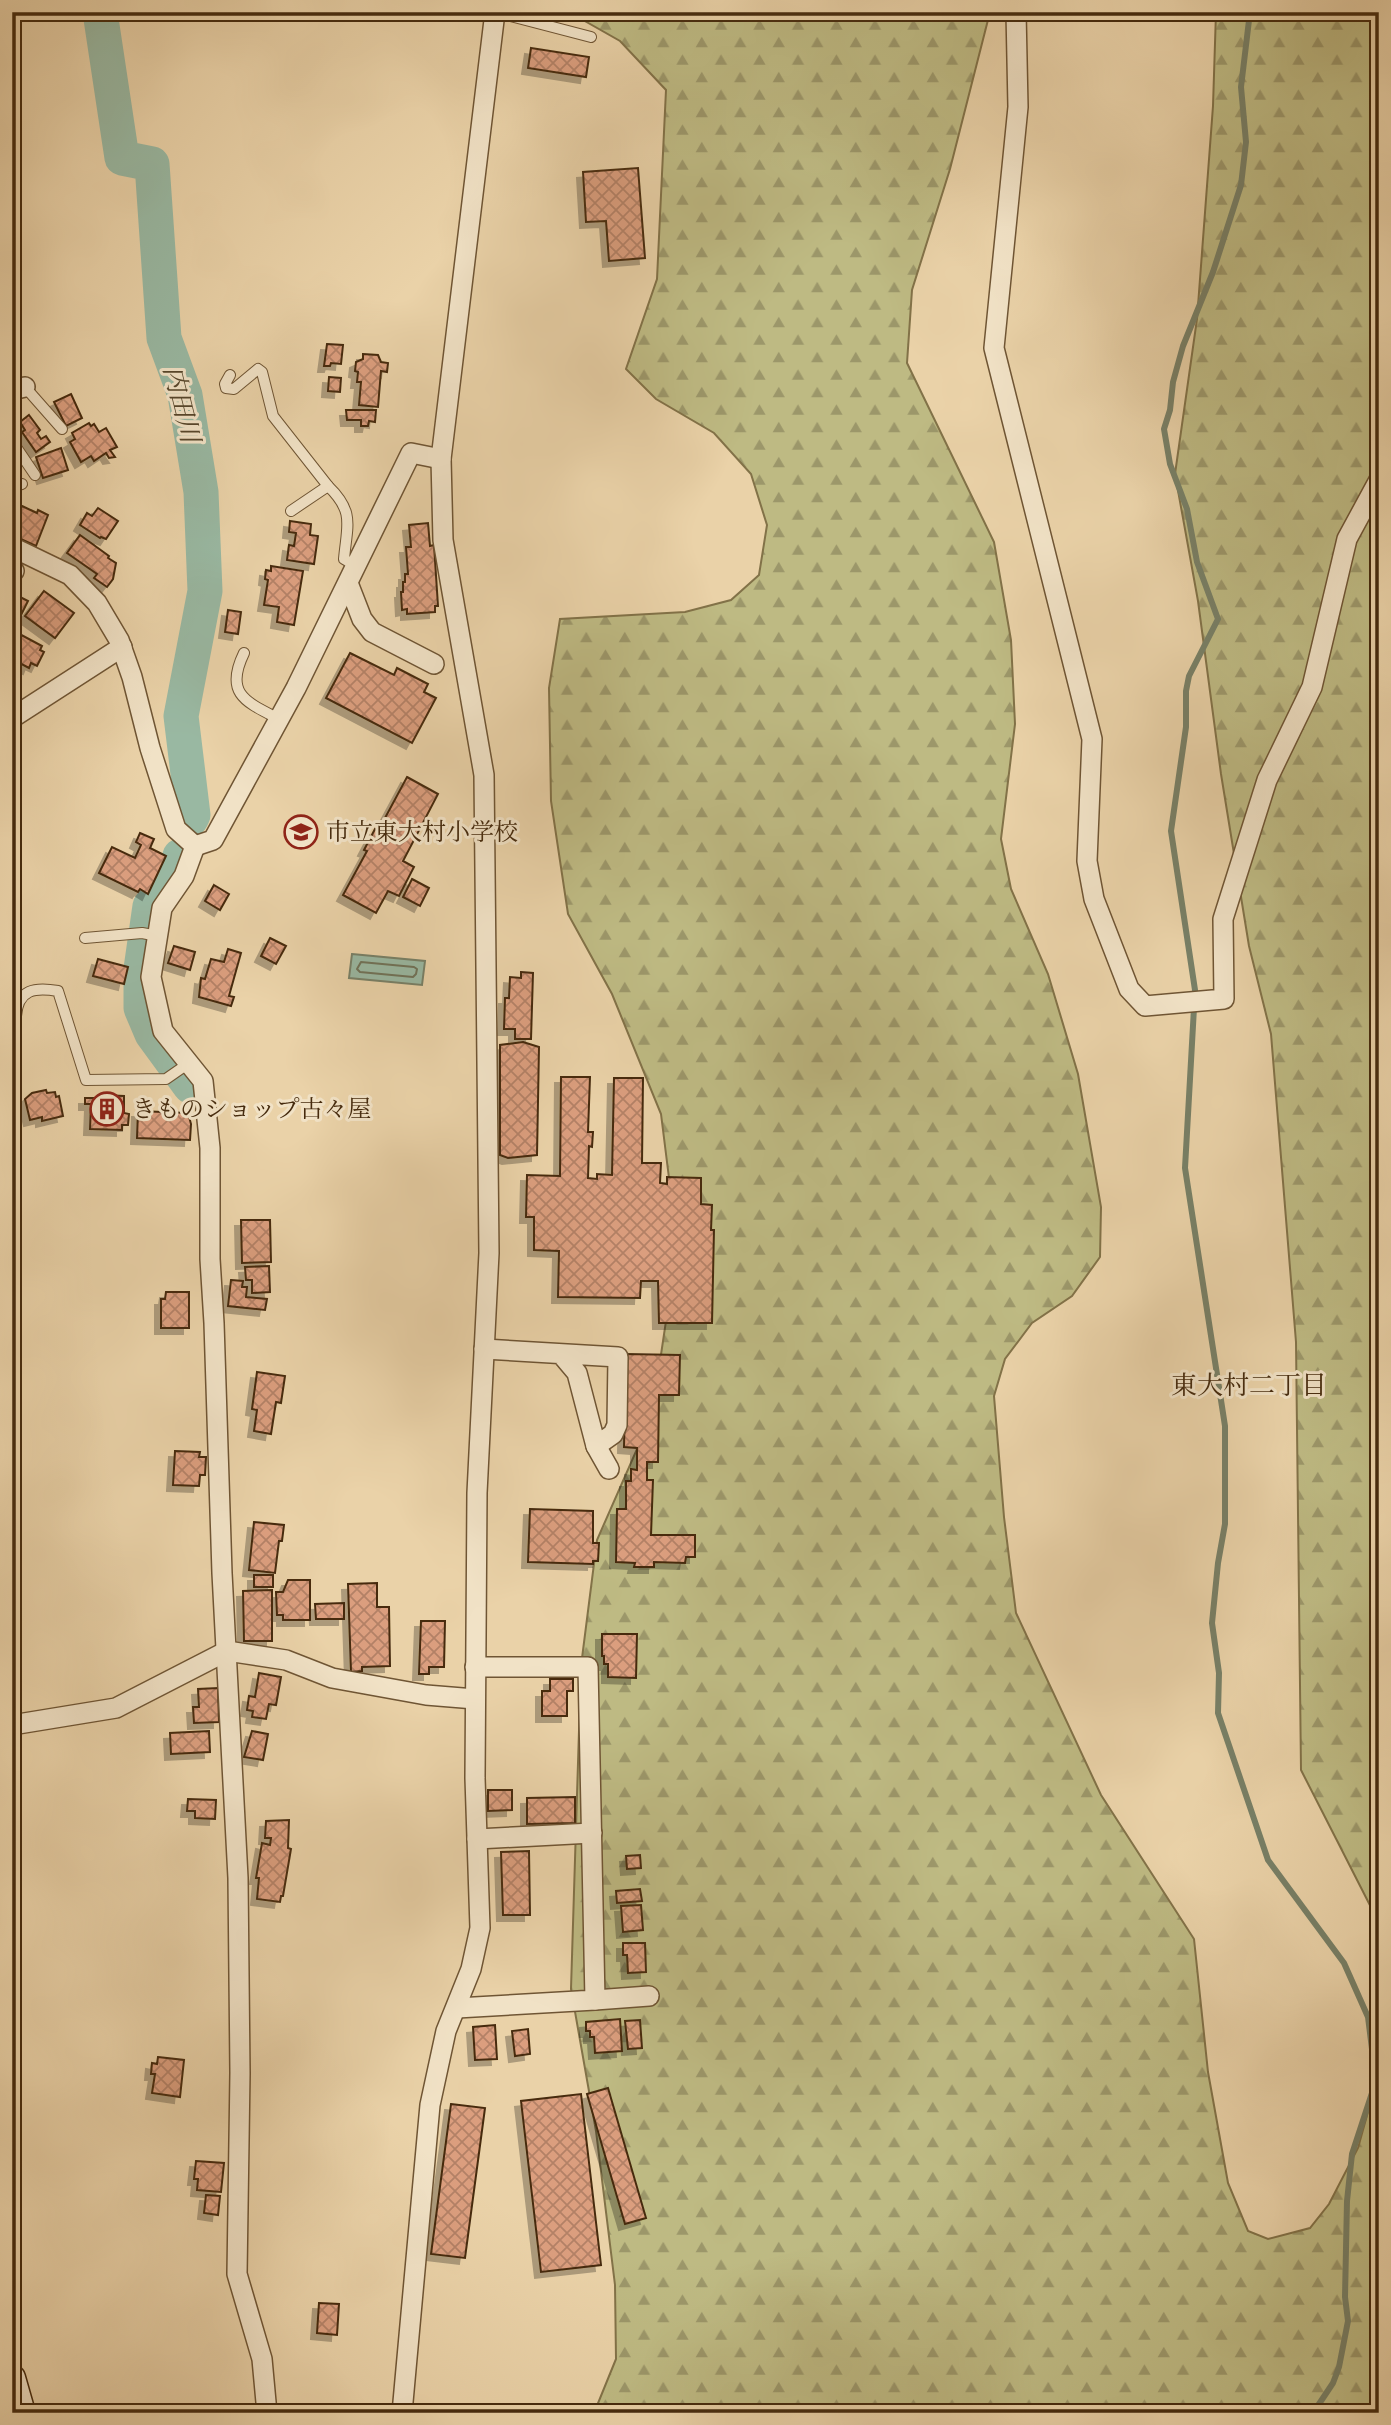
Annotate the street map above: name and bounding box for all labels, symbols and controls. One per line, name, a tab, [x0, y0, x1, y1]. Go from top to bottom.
water label: 内田川	[155, 362, 209, 449]
school or university icon: 市立東大村小学校	[282, 813, 320, 851]
place label: 市立東大村小学校	[326, 816, 518, 848]
building icon: きものショップ古々屋	[88, 1090, 126, 1128]
place label: きものショップ古々屋	[132, 1093, 372, 1125]
district label: 東大村二丁目	[1171, 1368, 1327, 1403]

